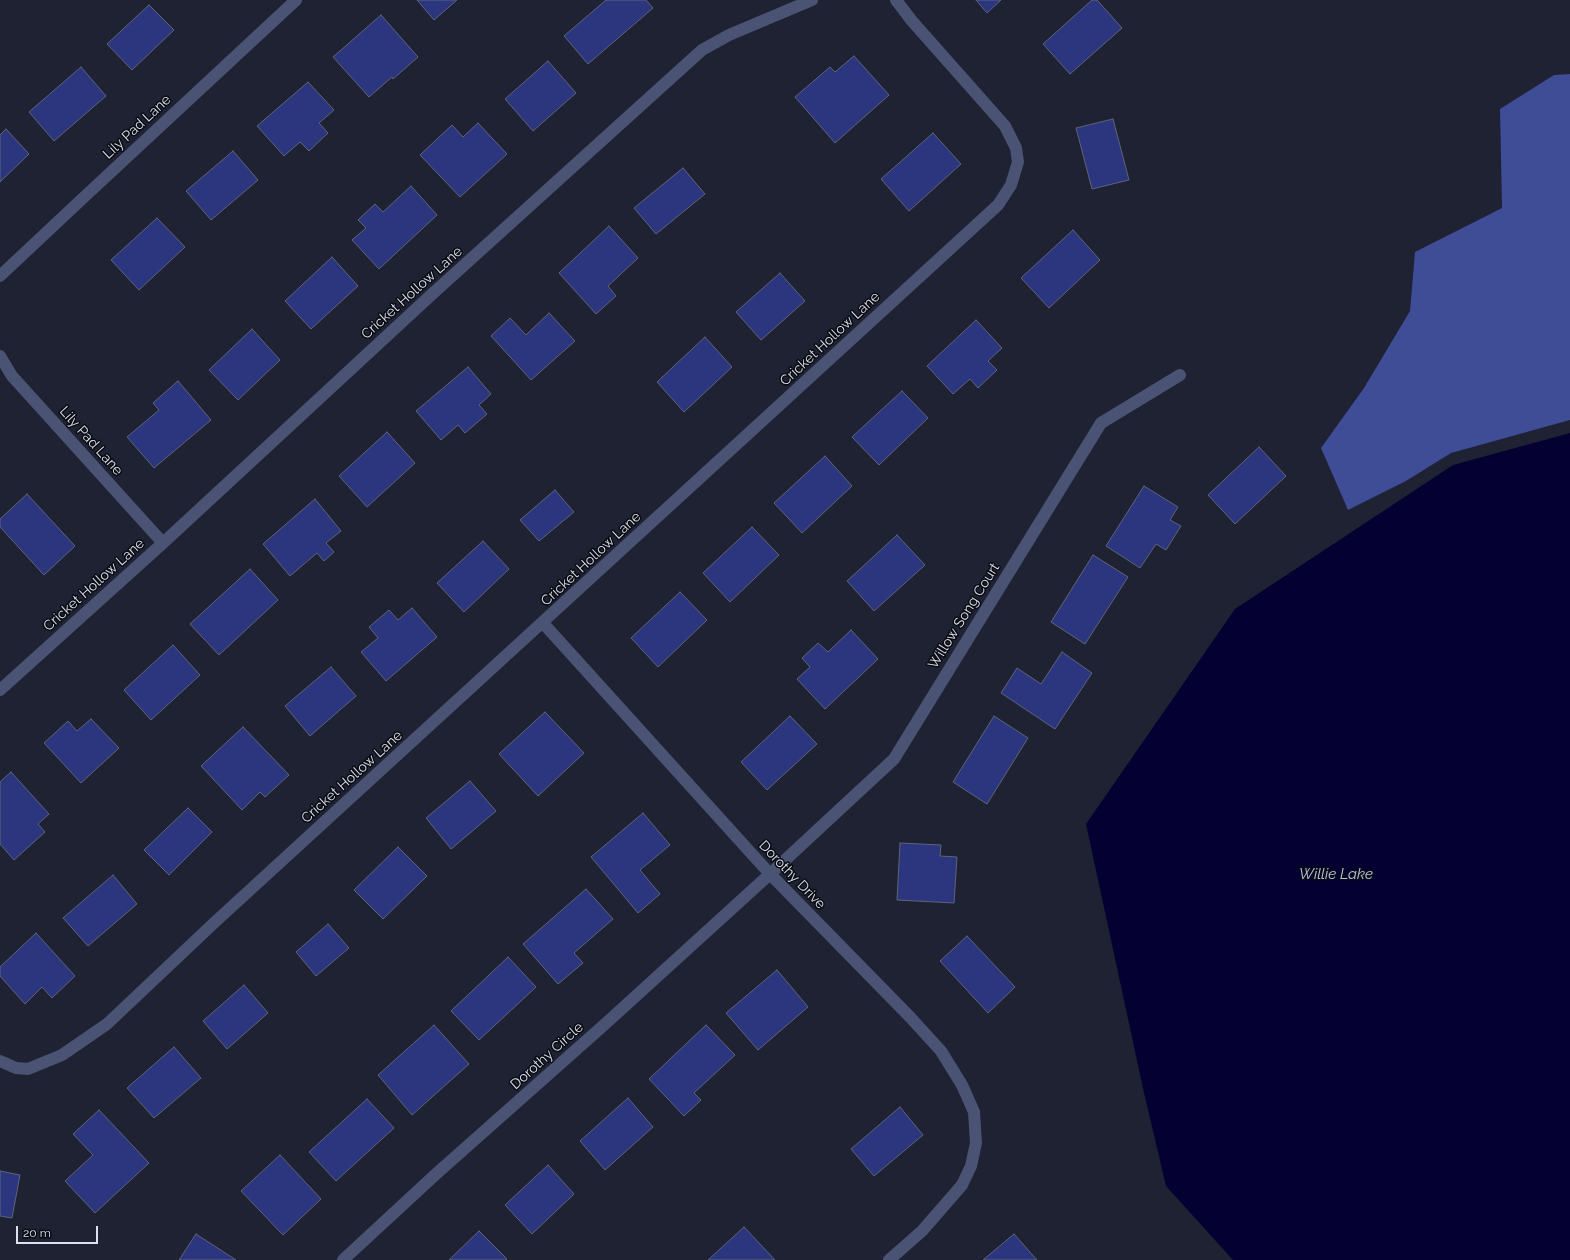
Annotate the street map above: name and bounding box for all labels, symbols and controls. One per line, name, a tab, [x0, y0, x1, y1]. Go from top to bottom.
street label: Lily Pad Lane	[100, 91, 174, 163]
street label: Cricket Hollow Lane	[358, 243, 466, 343]
street label: Cricket Hollow Lane	[777, 289, 883, 389]
street label: Lily Pad Lane	[56, 403, 126, 479]
street label: Cricket Hollow Lane	[538, 509, 644, 609]
street label: Cricket Hollow Lane	[40, 535, 148, 635]
street label: Willow Song Court	[925, 560, 1003, 672]
street label: Cricket Hollow Lane	[298, 727, 406, 827]
street label: Dorothy Drive	[755, 837, 829, 913]
water label: Willie Lake	[1299, 865, 1373, 883]
street label: Dorothy Circle	[507, 1019, 587, 1093]
scale bar	[18, 1218, 100, 1244]
text: 20 m	[23, 1226, 51, 1240]

